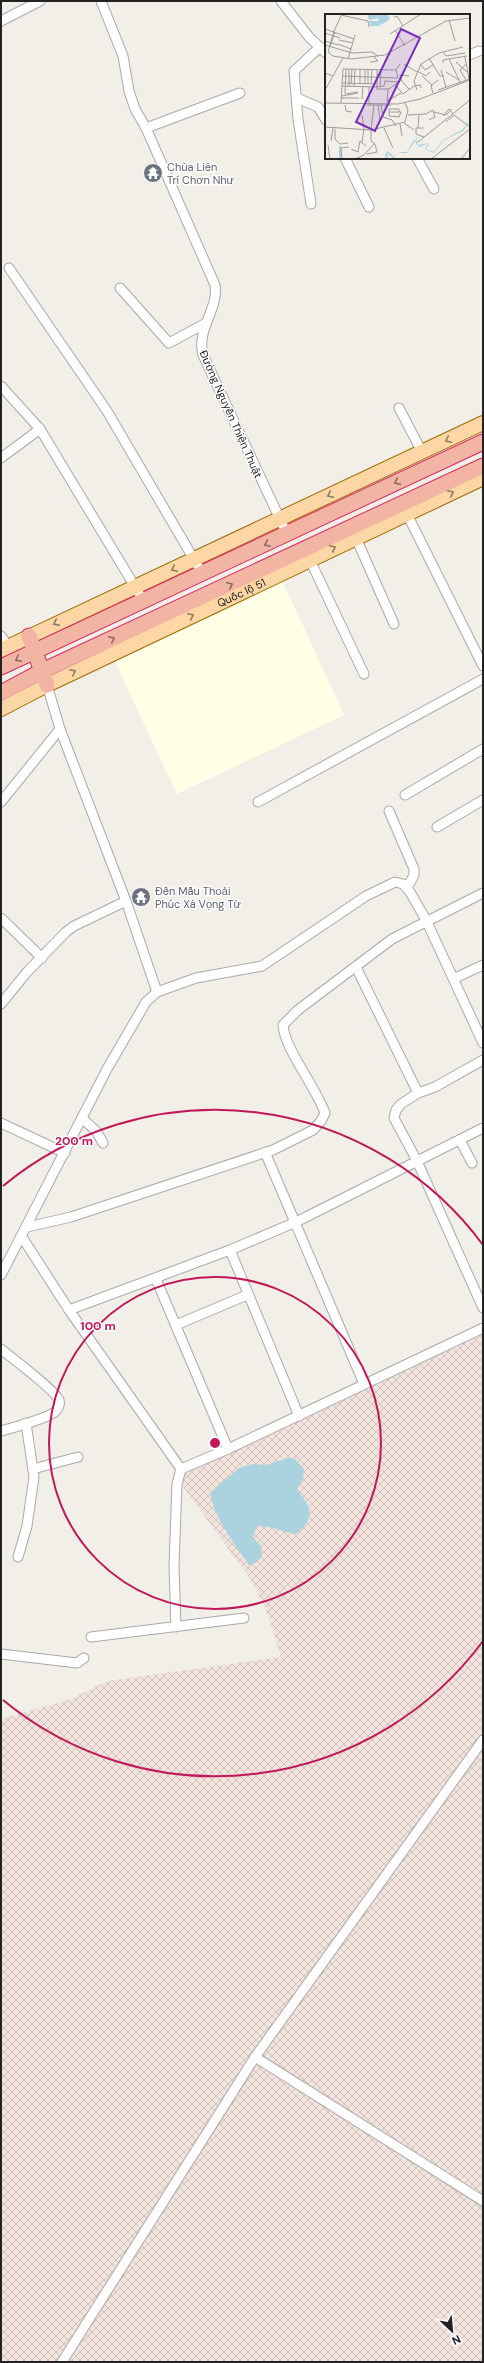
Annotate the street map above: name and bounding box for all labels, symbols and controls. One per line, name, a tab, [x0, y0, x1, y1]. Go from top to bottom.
inset map	[325, 14, 470, 159]
place label: Chùa Liên Trí Chơn Như	[167, 160, 235, 187]
temple icon: Chùa Liên Trí Chơn Như	[142, 162, 164, 184]
street label: Đường Nguyễn Thiện Thuật	[196, 348, 266, 480]
one-way arrow	[444, 435, 452, 443]
one-way arrow	[394, 477, 401, 485]
one-way arrow	[327, 490, 334, 498]
one-way arrow	[447, 490, 454, 498]
one-way arrow	[263, 539, 271, 547]
one-way arrow	[329, 545, 337, 553]
one-way arrow	[171, 564, 178, 572]
street label: Quốc lộ 51	[215, 575, 268, 610]
one-way arrow	[225, 582, 233, 590]
one-way arrow	[186, 613, 194, 621]
one-way arrow	[53, 618, 61, 626]
one-way arrow	[107, 636, 115, 644]
one-way arrow	[14, 654, 22, 662]
one-way arrow	[69, 669, 77, 677]
place label: Đền Mẫu Thoải Phúc Xá Vọng Từ	[155, 884, 242, 911]
temple icon: Đền Mẫu Thoải Phúc Xá Vọng Từ	[130, 886, 152, 908]
text: 200 m	[55, 1133, 93, 1149]
text: 100 m	[80, 1318, 116, 1334]
centre of rings	[208, 1436, 222, 1450]
north arrow	[432, 2311, 472, 2351]
text: N	[450, 2332, 463, 2348]

